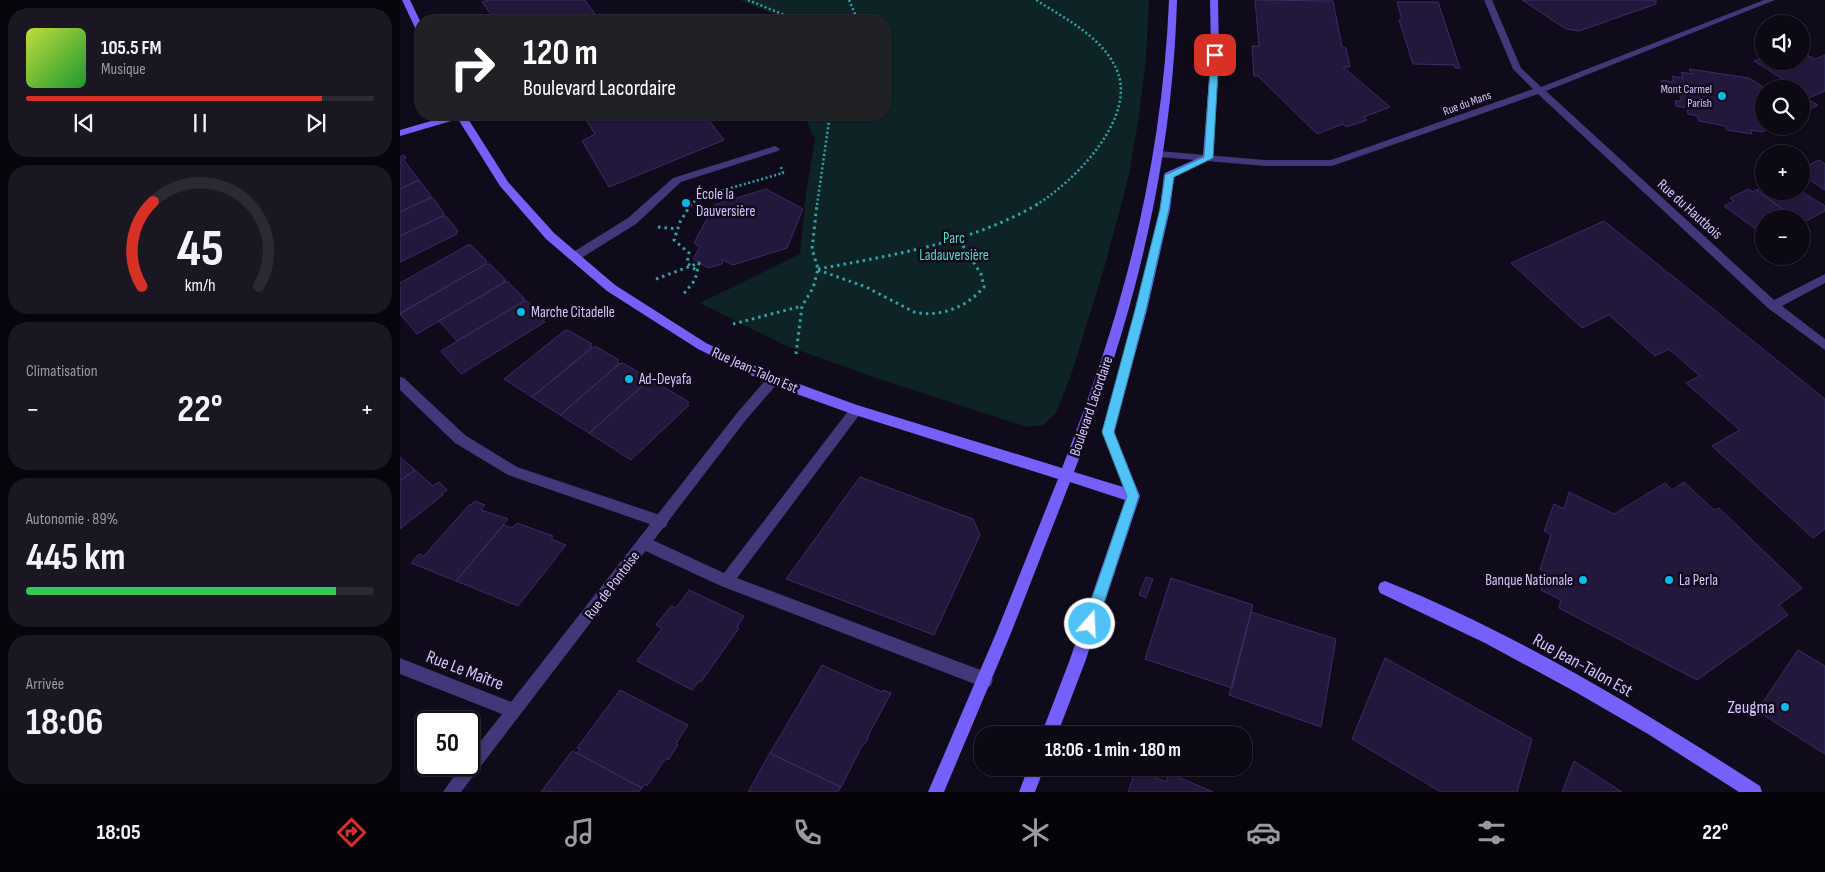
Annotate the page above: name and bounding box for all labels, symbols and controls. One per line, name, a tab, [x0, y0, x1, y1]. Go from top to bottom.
map controls	[1755, 15, 1810, 265]
button: sound	[1755, 15, 1810, 70]
text: 120 m	[523, 32, 598, 75]
pin	[1194, 34, 1236, 76]
icon: right	[440, 35, 505, 100]
text: 105.5 FM	[101, 37, 161, 60]
icon: arrive	[1201, 41, 1229, 69]
text: Musique	[101, 60, 146, 79]
text: Boulevard Lacordaire	[523, 75, 676, 102]
button: search	[1755, 80, 1810, 135]
place label: Mont Carmel Parish	[1661, 82, 1712, 111]
street label: Rue du Mans	[1441, 88, 1493, 119]
marker: Mont Carmel Parish	[1716, 90, 1728, 102]
icon: previous	[70, 109, 98, 137]
icon: pause	[186, 109, 214, 137]
icon: next	[302, 109, 330, 137]
button: +	[1755, 145, 1810, 200]
street label: Rue du Hautbois	[1653, 175, 1726, 244]
place label: École la Dauversière	[696, 185, 755, 221]
marker: École la Dauversière	[680, 197, 692, 209]
button: −	[1755, 210, 1810, 265]
text: 45	[176, 218, 224, 281]
park label: Parc Ladauversière	[919, 229, 989, 265]
text: km/h	[185, 275, 215, 296]
place label: Marche Citadelle	[531, 303, 615, 322]
marker: Marche Citadelle	[515, 306, 527, 318]
street label: Rue Jean-Talon Est	[709, 343, 801, 398]
street label: Boulevard Lacordaire	[1065, 354, 1117, 459]
text: Climatisation	[26, 362, 98, 381]
place label: Ad-Deyafa	[638, 370, 692, 389]
marker: Ad-Deyafa	[623, 373, 635, 385]
text: 22°	[177, 387, 223, 432]
text: −	[26, 393, 40, 426]
text: +	[360, 393, 374, 426]
text: Autonomie · 89%	[26, 510, 118, 529]
text: 445 km	[26, 535, 125, 580]
street label: Rue de Pontoise	[581, 548, 644, 623]
place label: Banque Nationale	[1485, 571, 1573, 590]
place label: La Perla	[1679, 571, 1718, 590]
marker: Banque Nationale	[1577, 574, 1589, 586]
marker: La Perla	[1663, 574, 1675, 586]
position arrow	[1063, 597, 1115, 649]
street label: Rue Jean-Talon Est	[1529, 629, 1637, 702]
street label: Rue Le Maître	[423, 646, 506, 695]
text: Arrivée	[26, 675, 64, 694]
place label: Zeugma	[1727, 697, 1775, 718]
text: 18:06	[26, 700, 103, 745]
marker: Zeugma	[1779, 701, 1791, 713]
speed limit sign: 50	[415, 711, 480, 776]
text: 18:06 · 1 min · 180 m	[1045, 739, 1181, 762]
icon: directions	[334, 815, 369, 850]
icon: music	[562, 815, 597, 850]
icon: phone	[790, 815, 825, 850]
icon: climate	[1018, 815, 1053, 850]
icon: car	[1246, 815, 1281, 850]
icon: filters	[1474, 815, 1509, 850]
text: 18:05	[97, 819, 141, 846]
text: 22°	[1702, 819, 1728, 846]

